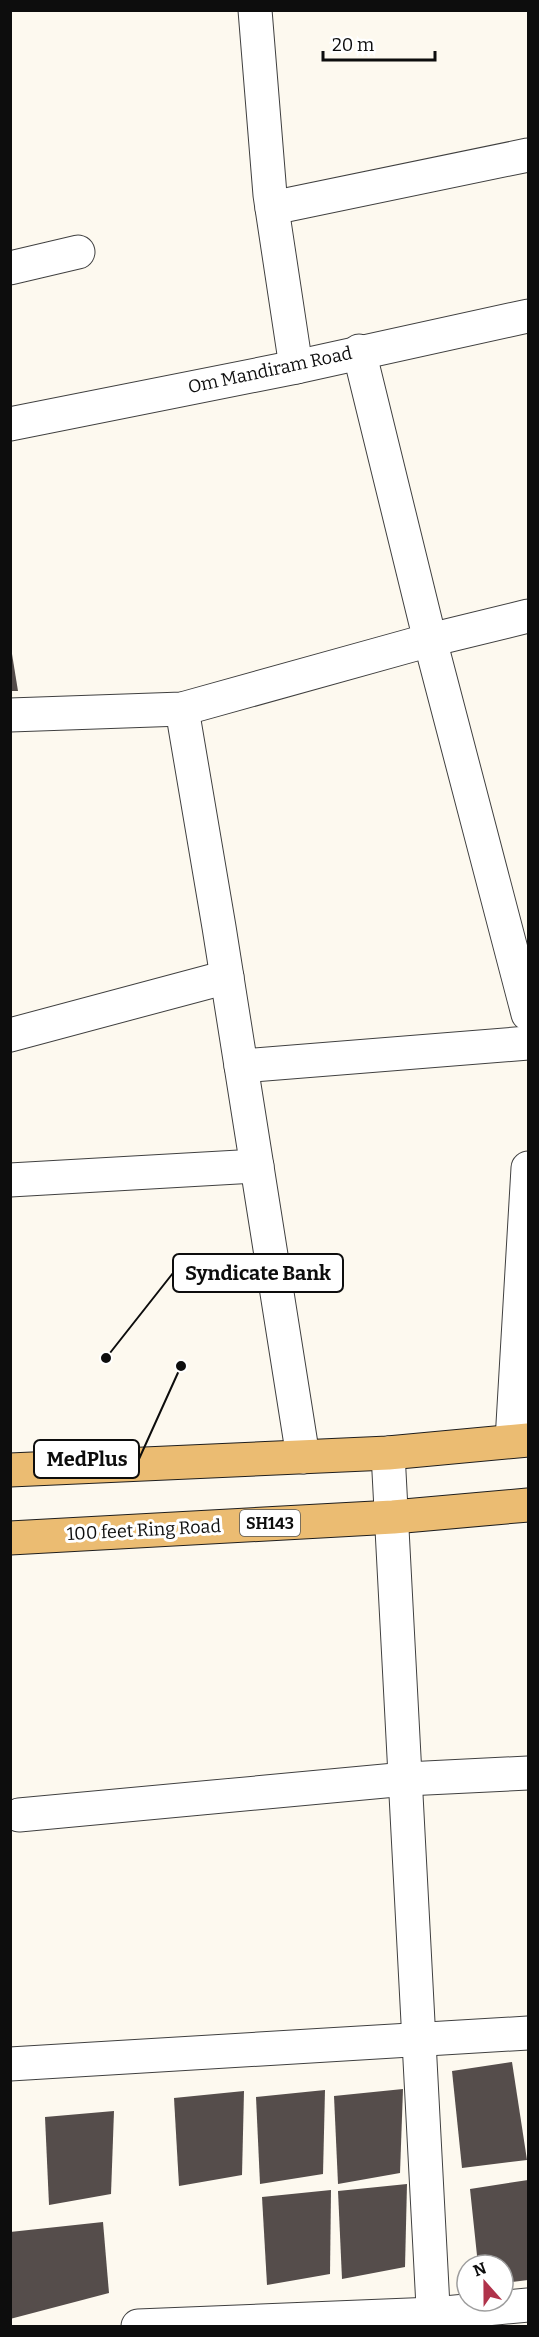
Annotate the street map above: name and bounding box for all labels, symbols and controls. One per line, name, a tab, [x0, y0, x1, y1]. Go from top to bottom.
scale bar	[323, 24, 436, 62]
text: 20 m	[332, 34, 374, 56]
street label: Om Mandiram Road	[186, 342, 354, 398]
callout: Syndicate Bank	[173, 1254, 343, 1292]
text: Syndicate Bank	[185, 1261, 331, 1285]
callout: MedPlus	[34, 1440, 139, 1478]
text: MedPlus	[46, 1447, 128, 1471]
road number: SH143	[240, 1510, 300, 1536]
street label: 100 feet Ring Road	[66, 1515, 222, 1545]
north arrow	[455, 2253, 515, 2313]
text: N	[471, 2258, 489, 2281]

